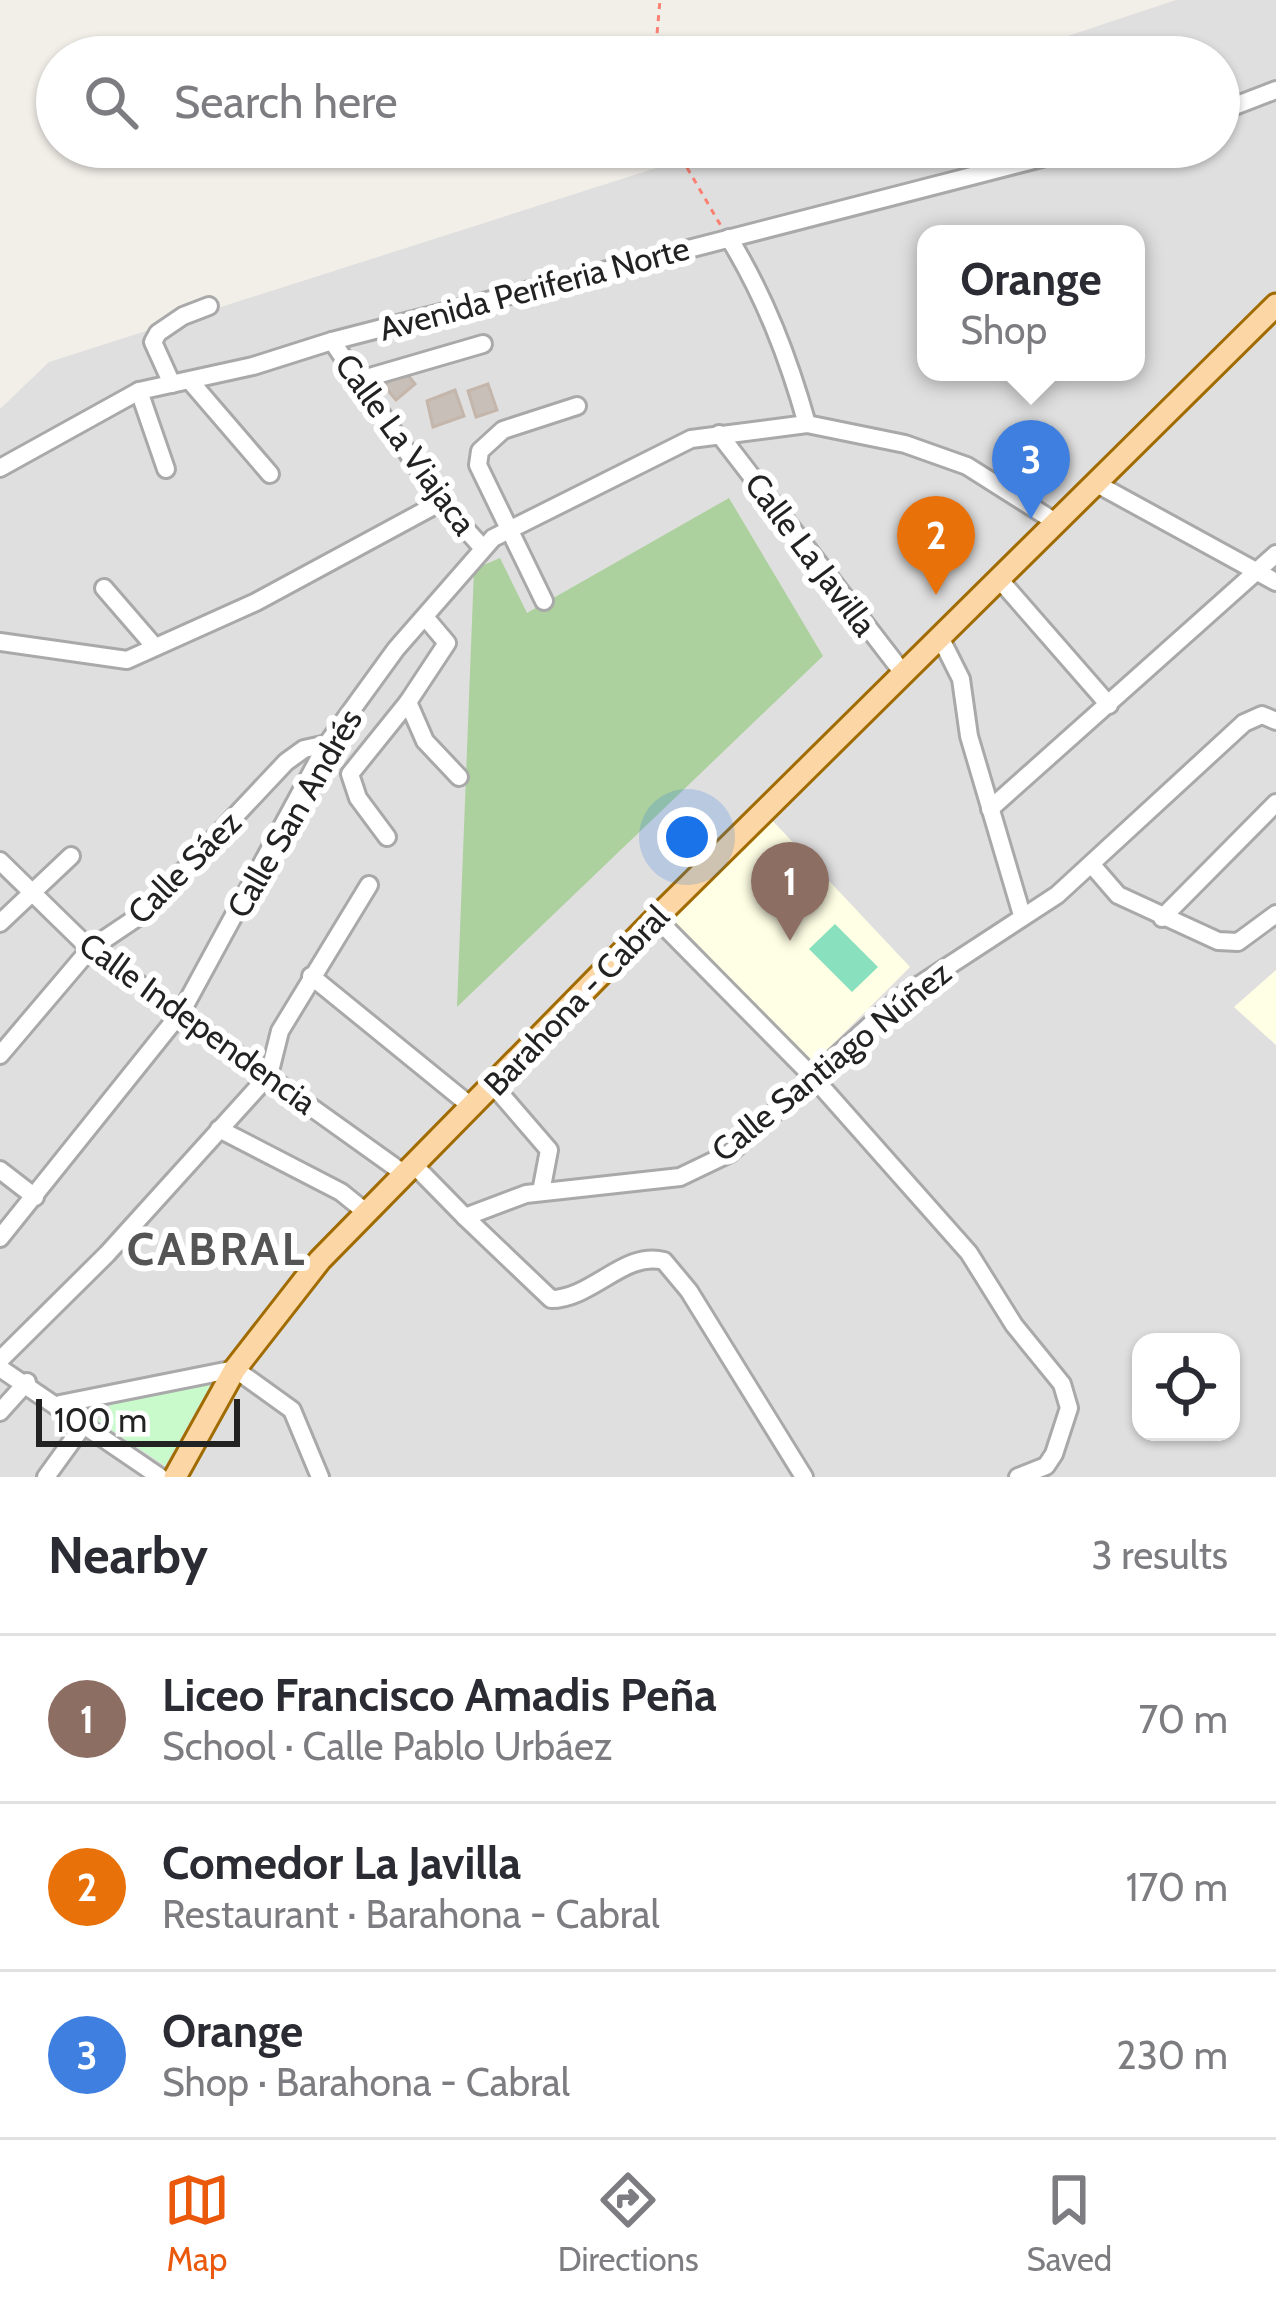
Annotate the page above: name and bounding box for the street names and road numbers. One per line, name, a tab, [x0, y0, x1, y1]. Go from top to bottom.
street label: Avenida Periferia Norte	[375, 227, 693, 349]
street label: Calle La Viajaca	[327, 346, 485, 542]
street label: Calle La Javilla	[737, 465, 885, 643]
street label: Calle San Andrés	[218, 701, 370, 925]
street label: Calle Sáez	[119, 802, 249, 932]
street label: Barahona - Cabral	[475, 896, 677, 1103]
street label: Calle Independencia	[72, 924, 324, 1122]
street label: Calle Santiago Núñez	[703, 952, 959, 1170]

